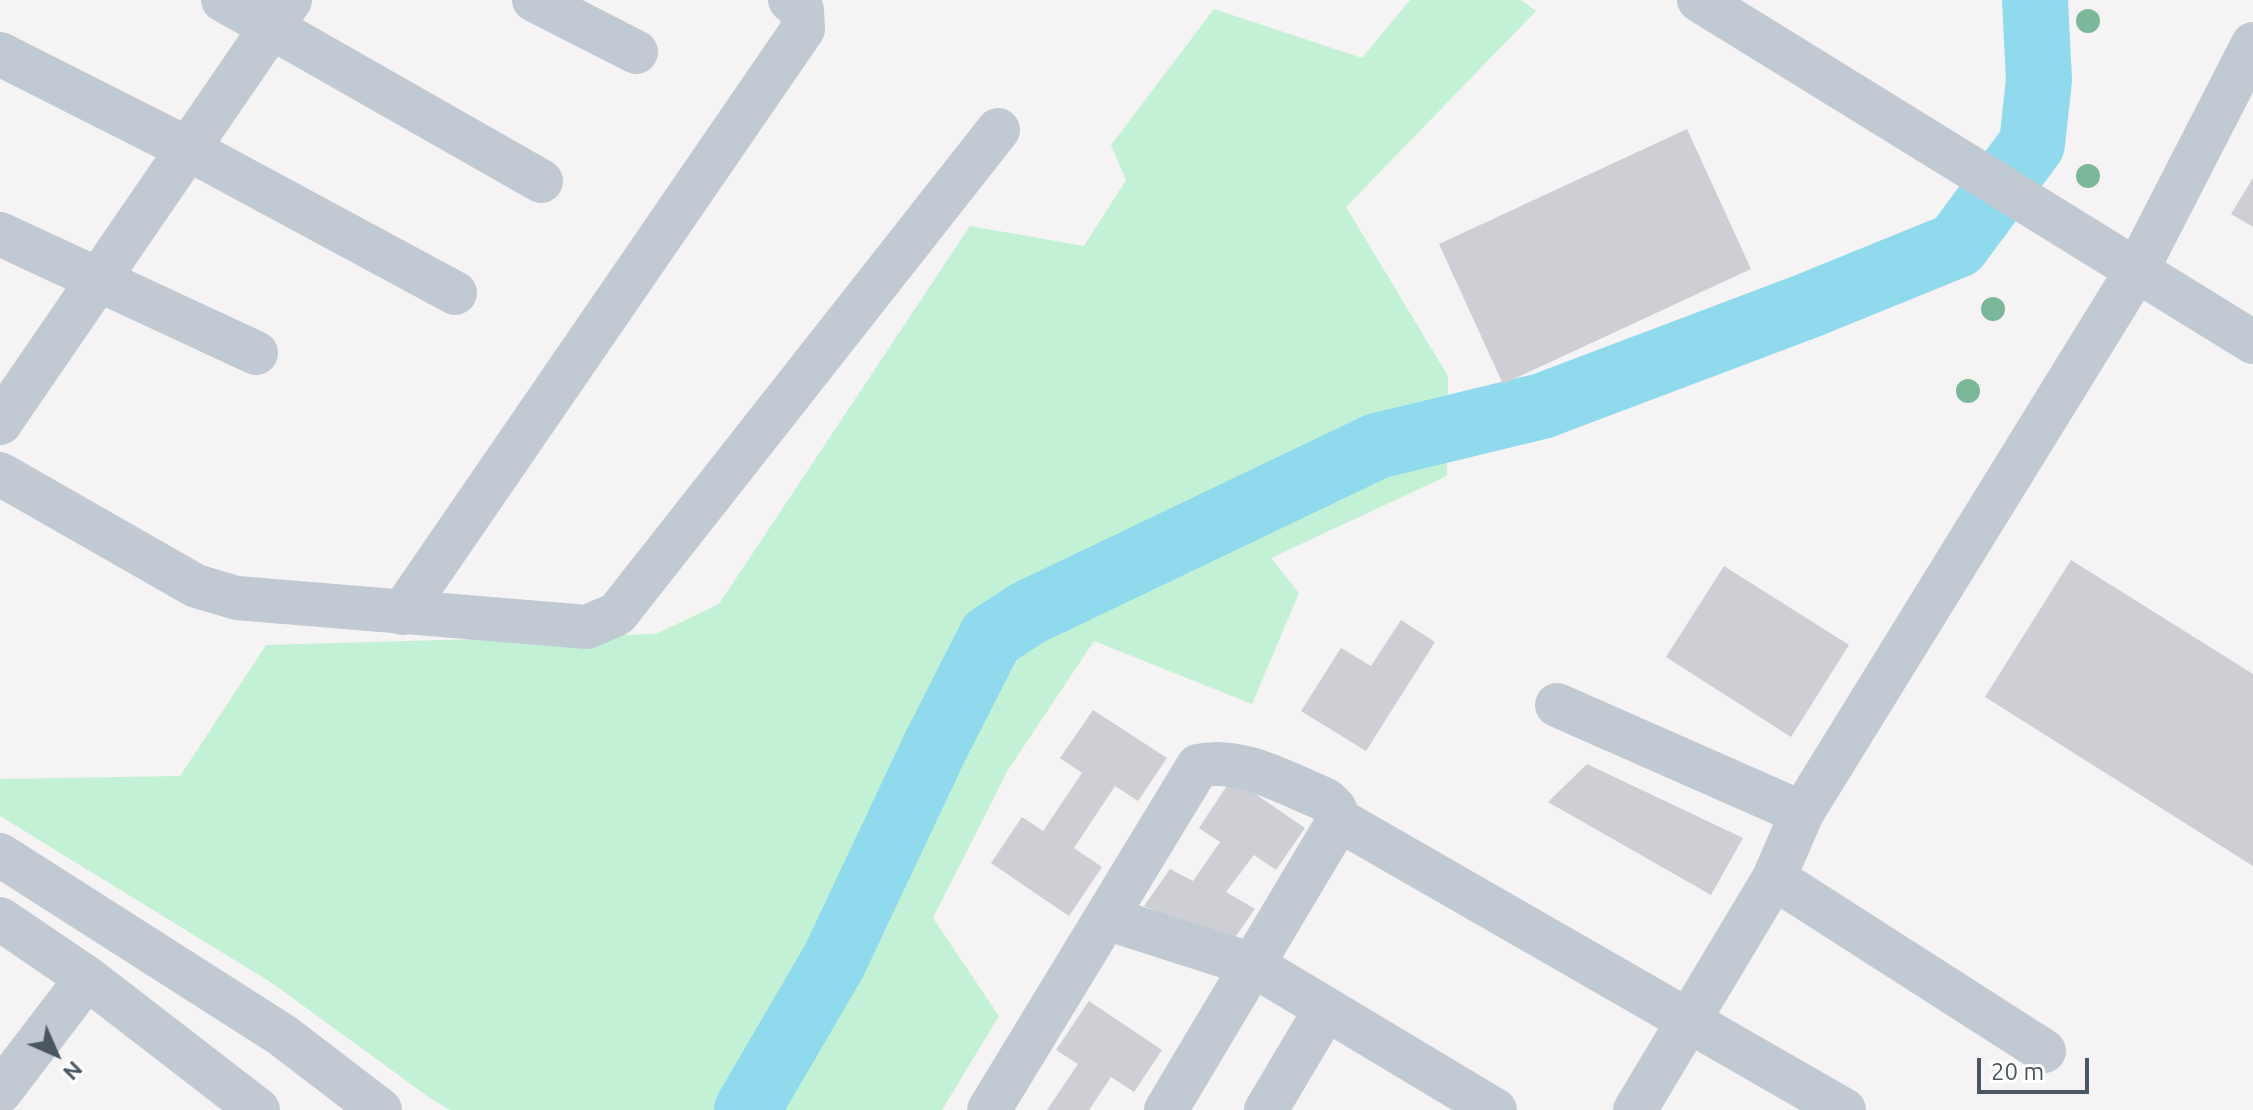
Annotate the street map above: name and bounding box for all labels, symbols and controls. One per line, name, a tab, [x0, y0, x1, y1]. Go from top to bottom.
north arrow	[16, 1014, 96, 1094]
scale bar	[1981, 1042, 2093, 1092]
text: N	[59, 1057, 88, 1086]
text: 20 m	[1991, 1058, 2044, 1085]

